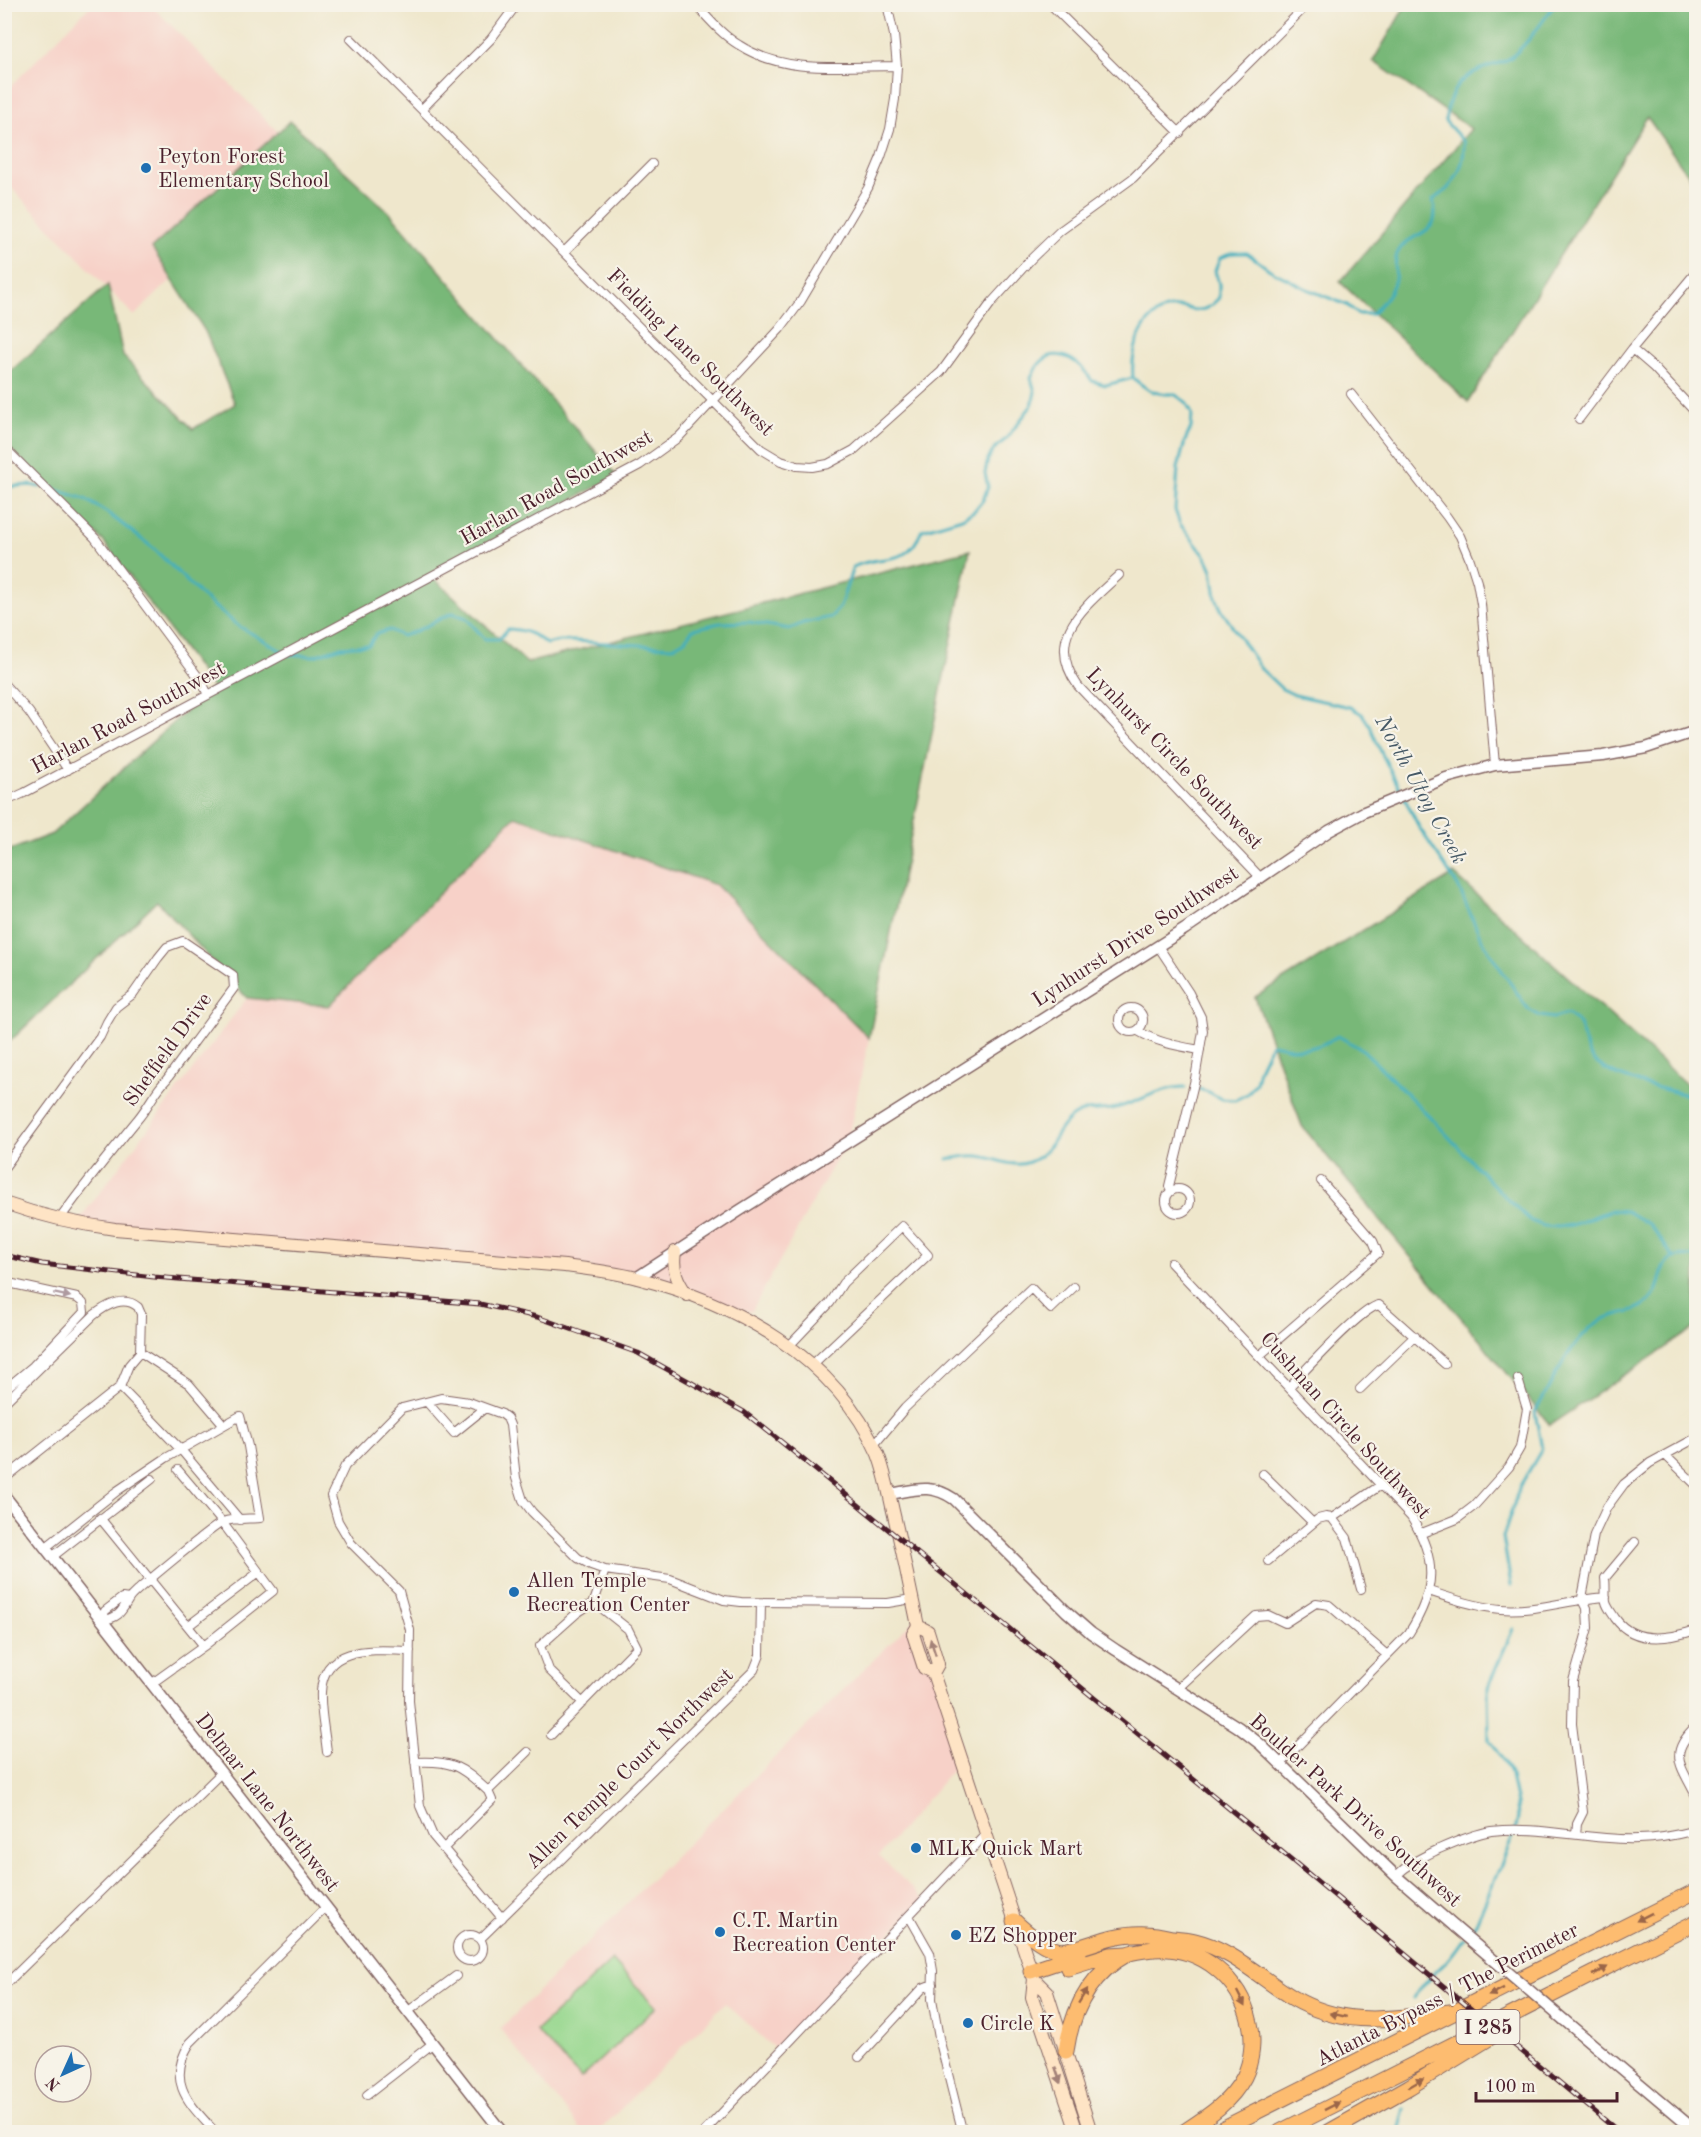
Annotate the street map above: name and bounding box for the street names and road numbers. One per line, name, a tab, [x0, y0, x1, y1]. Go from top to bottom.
street label: Fielding Lane Southwest	[602, 266, 777, 441]
street label: Harlan Road Southwest	[457, 427, 656, 550]
street label: Harlan Road Southwest	[28, 658, 229, 778]
street label: Lynhurst Circle Southwest	[1082, 664, 1266, 854]
street label: Lynhurst Drive Southwest	[1029, 863, 1243, 1012]
street label: Sheffield Drive	[120, 989, 216, 1111]
street label: Cushman Circle Southwest	[1256, 1328, 1434, 1524]
street label: Allen Temple Court Northwest	[522, 1665, 738, 1874]
street label: Delmar Lane Northwest	[191, 1710, 343, 1896]
street label: Boulder Park Drive Southwest	[1245, 1711, 1465, 1912]
street label: Atlanta Bypass / The Perimeter	[1313, 1920, 1583, 2071]
road number: I 285	[1456, 2010, 1520, 2044]

